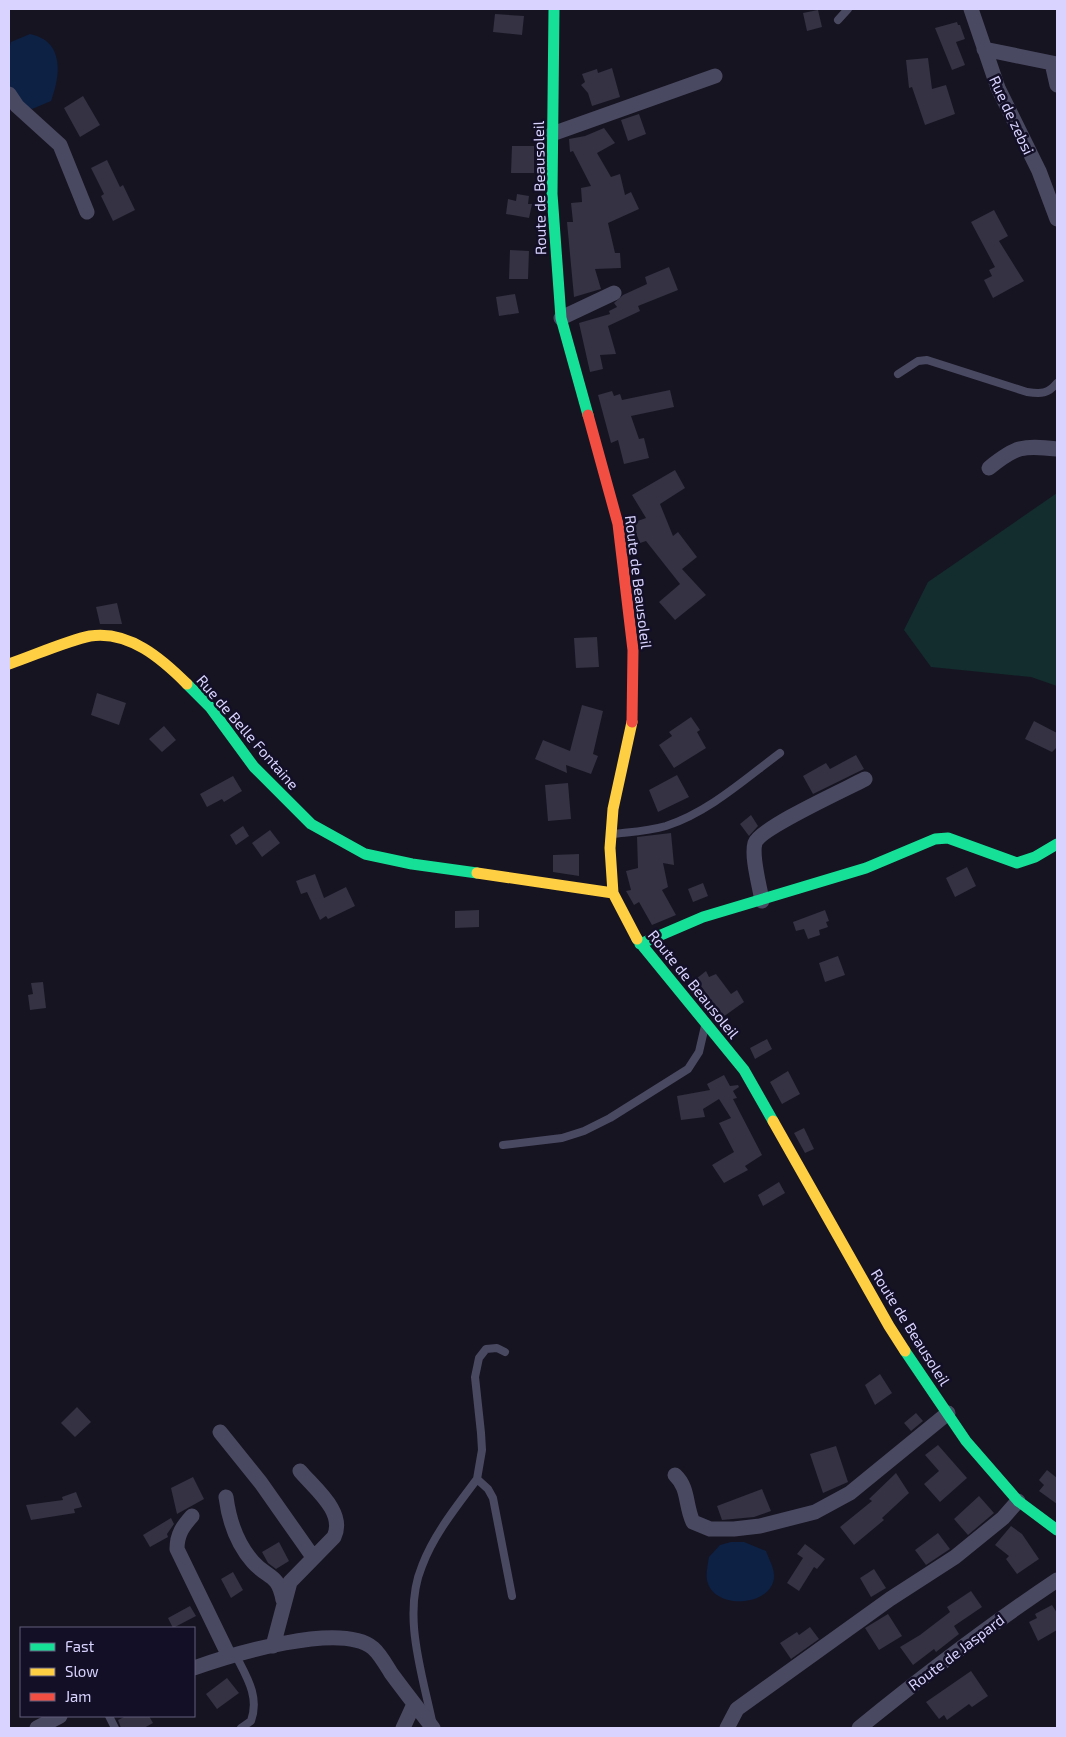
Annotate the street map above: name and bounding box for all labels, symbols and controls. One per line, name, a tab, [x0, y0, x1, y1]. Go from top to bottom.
street label: Rue de zebsi	[986, 73, 1038, 157]
street label: Route de Beausoleil	[529, 120, 549, 255]
street label: Route de Beausoleil	[622, 514, 656, 650]
street label: Rue de Belle Fontaine	[193, 671, 303, 793]
street label: Route de Beausoleil	[645, 926, 744, 1042]
street label: Route de Beausoleil	[868, 1265, 955, 1389]
street label: Route de Jaspard	[904, 1610, 1008, 1694]
legend	[20, 1627, 195, 1717]
text: Fast	[65, 1637, 95, 1655]
text: Slow	[65, 1662, 99, 1680]
text: Jam	[65, 1687, 91, 1705]

